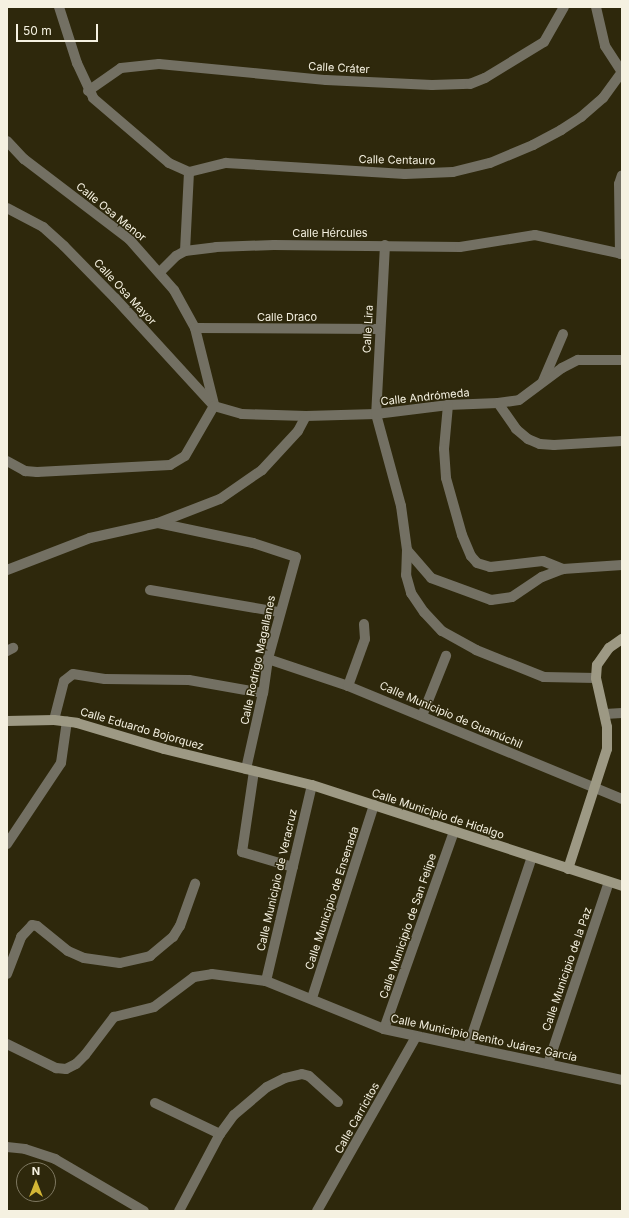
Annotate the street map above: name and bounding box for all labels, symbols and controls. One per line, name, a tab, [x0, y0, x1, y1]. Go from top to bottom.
scale bar	[18, 16, 100, 42]
text: 50 m	[23, 23, 52, 38]
street label: Calle Cráter	[308, 60, 370, 76]
street label: Calle Centauro	[358, 153, 436, 167]
street label: Calle Osa Menor	[73, 180, 149, 244]
street label: Calle Hércules	[292, 226, 368, 240]
street label: Calle Osa Mayor	[91, 256, 159, 328]
street label: Calle Lira	[360, 305, 376, 353]
street label: Calle Draco	[257, 310, 317, 324]
street label: Calle Andrómeda	[380, 386, 470, 408]
street label: Calle Rodrigo Magallanes	[238, 594, 278, 726]
street label: Calle Municipio de Guamúchil	[378, 679, 524, 751]
street label: Calle Eduardo Bojorquez	[79, 705, 205, 753]
street label: Calle Municipio de Hidalgo	[370, 786, 506, 842]
street label: Calle Municipio de Veracruz	[254, 808, 300, 952]
street label: Calle Municipio de Ensenada	[303, 825, 361, 971]
street label: Calle Municipio de San Felipe	[377, 852, 439, 1000]
street label: Calle Municipio de la Paz	[540, 905, 594, 1033]
street label: Calle Municipio Benito Juárez García	[389, 1012, 579, 1064]
street label: Calle Carricitos	[332, 1080, 382, 1156]
north arrow	[16, 1162, 56, 1202]
text: N	[32, 1164, 40, 1178]

